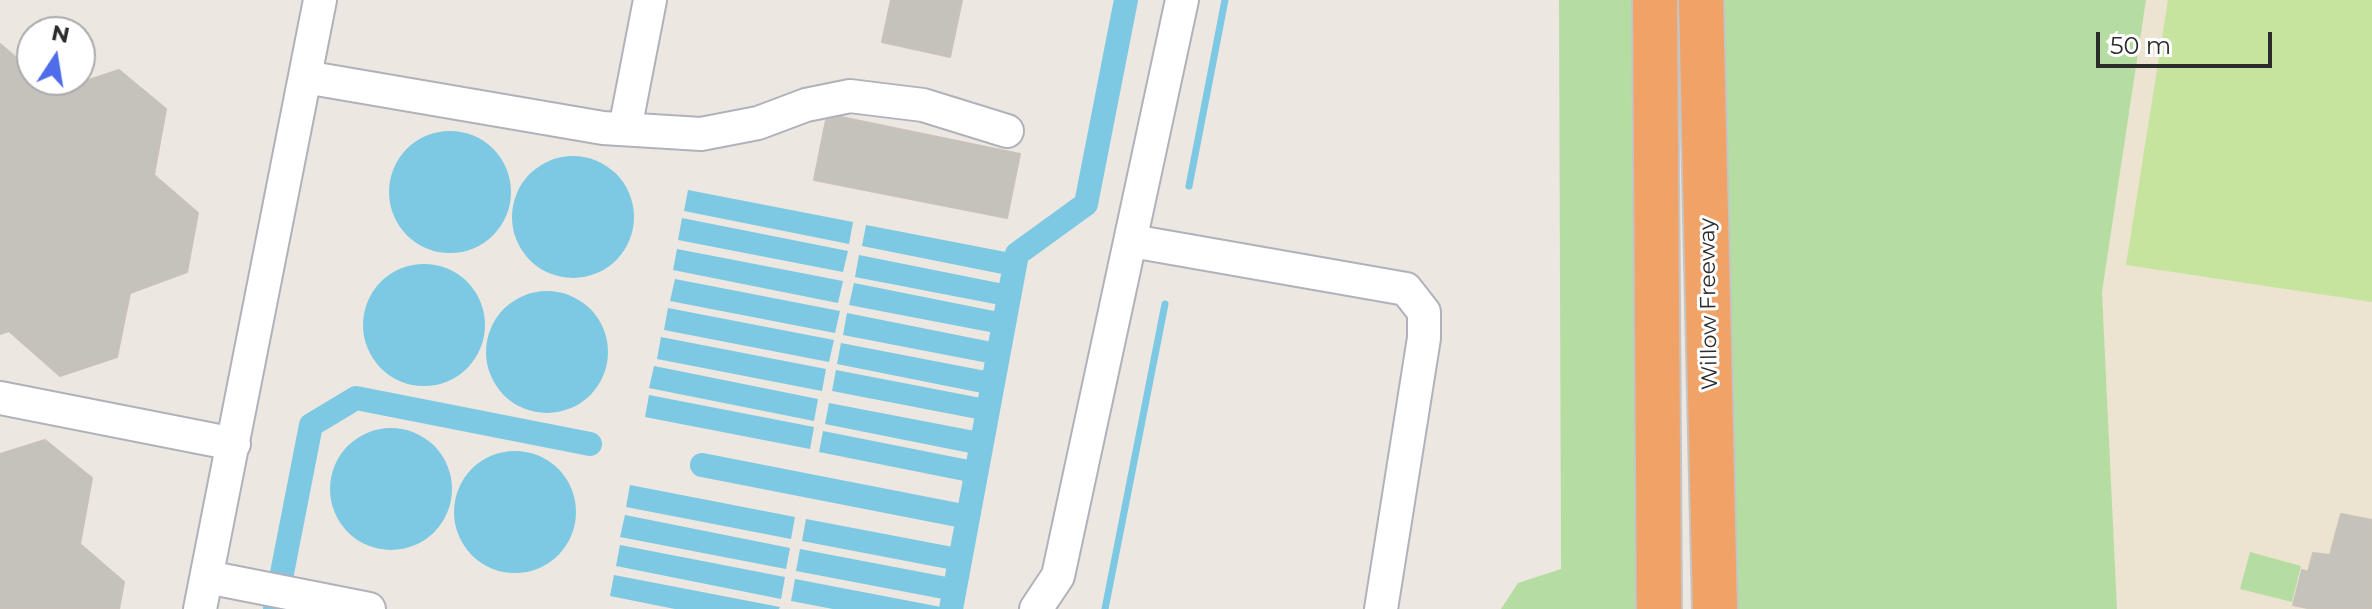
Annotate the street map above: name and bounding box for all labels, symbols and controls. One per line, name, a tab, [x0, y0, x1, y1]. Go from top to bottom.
north arrow	[16, 16, 96, 96]
scale bar	[2100, 16, 2276, 66]
text: N	[49, 19, 72, 49]
text: 50 m	[2110, 31, 2171, 60]
street label: Willow Freeway	[1694, 218, 1724, 390]

